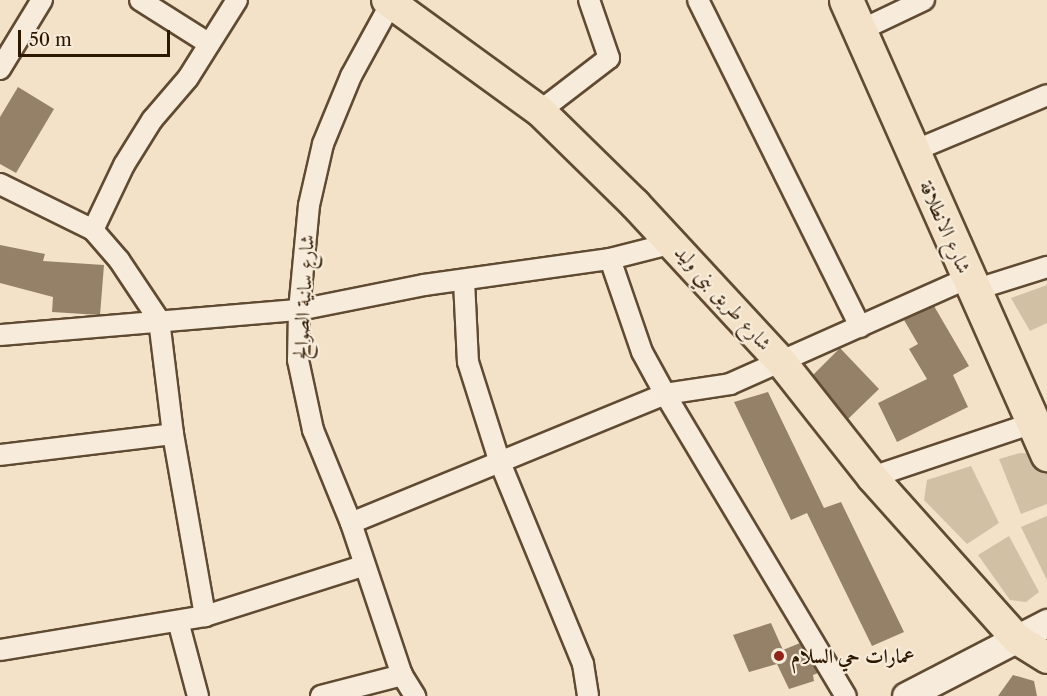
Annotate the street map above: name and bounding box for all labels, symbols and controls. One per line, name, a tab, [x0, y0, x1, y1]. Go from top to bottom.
scale bar	[21, 18, 172, 56]
text: 50 m	[29, 29, 72, 51]
street label: شارع الانطلاقة	[914, 177, 976, 277]
street label: شارع سانية الصوالح	[289, 234, 319, 360]
street label: شارع طريق بني وليد	[669, 240, 777, 356]
place label: عمارات حي السلام	[791, 644, 914, 668]
marker: عمارات حي السلام	[772, 649, 786, 663]

